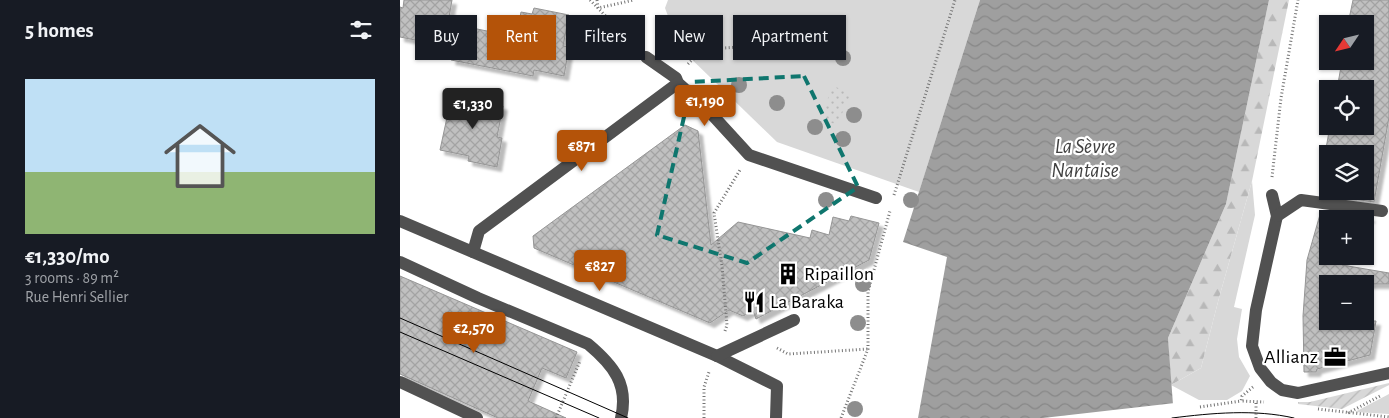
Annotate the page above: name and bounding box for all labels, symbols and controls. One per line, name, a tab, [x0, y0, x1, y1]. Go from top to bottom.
chip: Buy	[415, 15, 477, 60]
chip: Rent	[487, 15, 556, 60]
chip: Filters	[566, 15, 645, 60]
chip: New	[655, 15, 723, 60]
chip: Apartment	[733, 15, 846, 60]
north arrow	[1319, 15, 1374, 70]
map controls	[1319, 15, 1374, 330]
icon: filters	[347, 16, 375, 44]
text: 5 homes	[25, 20, 94, 41]
button: locate	[1319, 80, 1374, 135]
pin: €1,190	[664, 84, 746, 127]
pin: €1,330	[432, 88, 514, 130]
text: €1,190	[686, 93, 724, 109]
text: €1,330	[453, 96, 493, 112]
icon: home	[155, 111, 245, 201]
pin: €871	[552, 130, 612, 172]
water label: La Sèvre Nantaise	[1051, 136, 1119, 181]
text: €871	[568, 138, 596, 154]
button: layers	[1319, 145, 1374, 200]
button: +	[1319, 210, 1374, 265]
text: €1,330/mo	[25, 246, 110, 267]
pin: €827	[570, 250, 630, 292]
text: €827	[585, 258, 615, 274]
building icon: Ripaillon	[775, 261, 801, 287]
place label: Ripaillon	[804, 264, 874, 284]
text: 3 rooms · 89 m²	[25, 270, 119, 286]
button: −	[1319, 275, 1374, 330]
text: Rue Henri Sellier	[25, 289, 128, 305]
restaurant icon: La Baraka	[741, 289, 767, 315]
place label: La Baraka	[770, 292, 844, 312]
pin: €2,570	[433, 312, 515, 354]
text: €2,570	[454, 320, 494, 336]
office icon: Allianz	[1322, 344, 1348, 370]
place label: Allianz	[1264, 347, 1318, 367]

